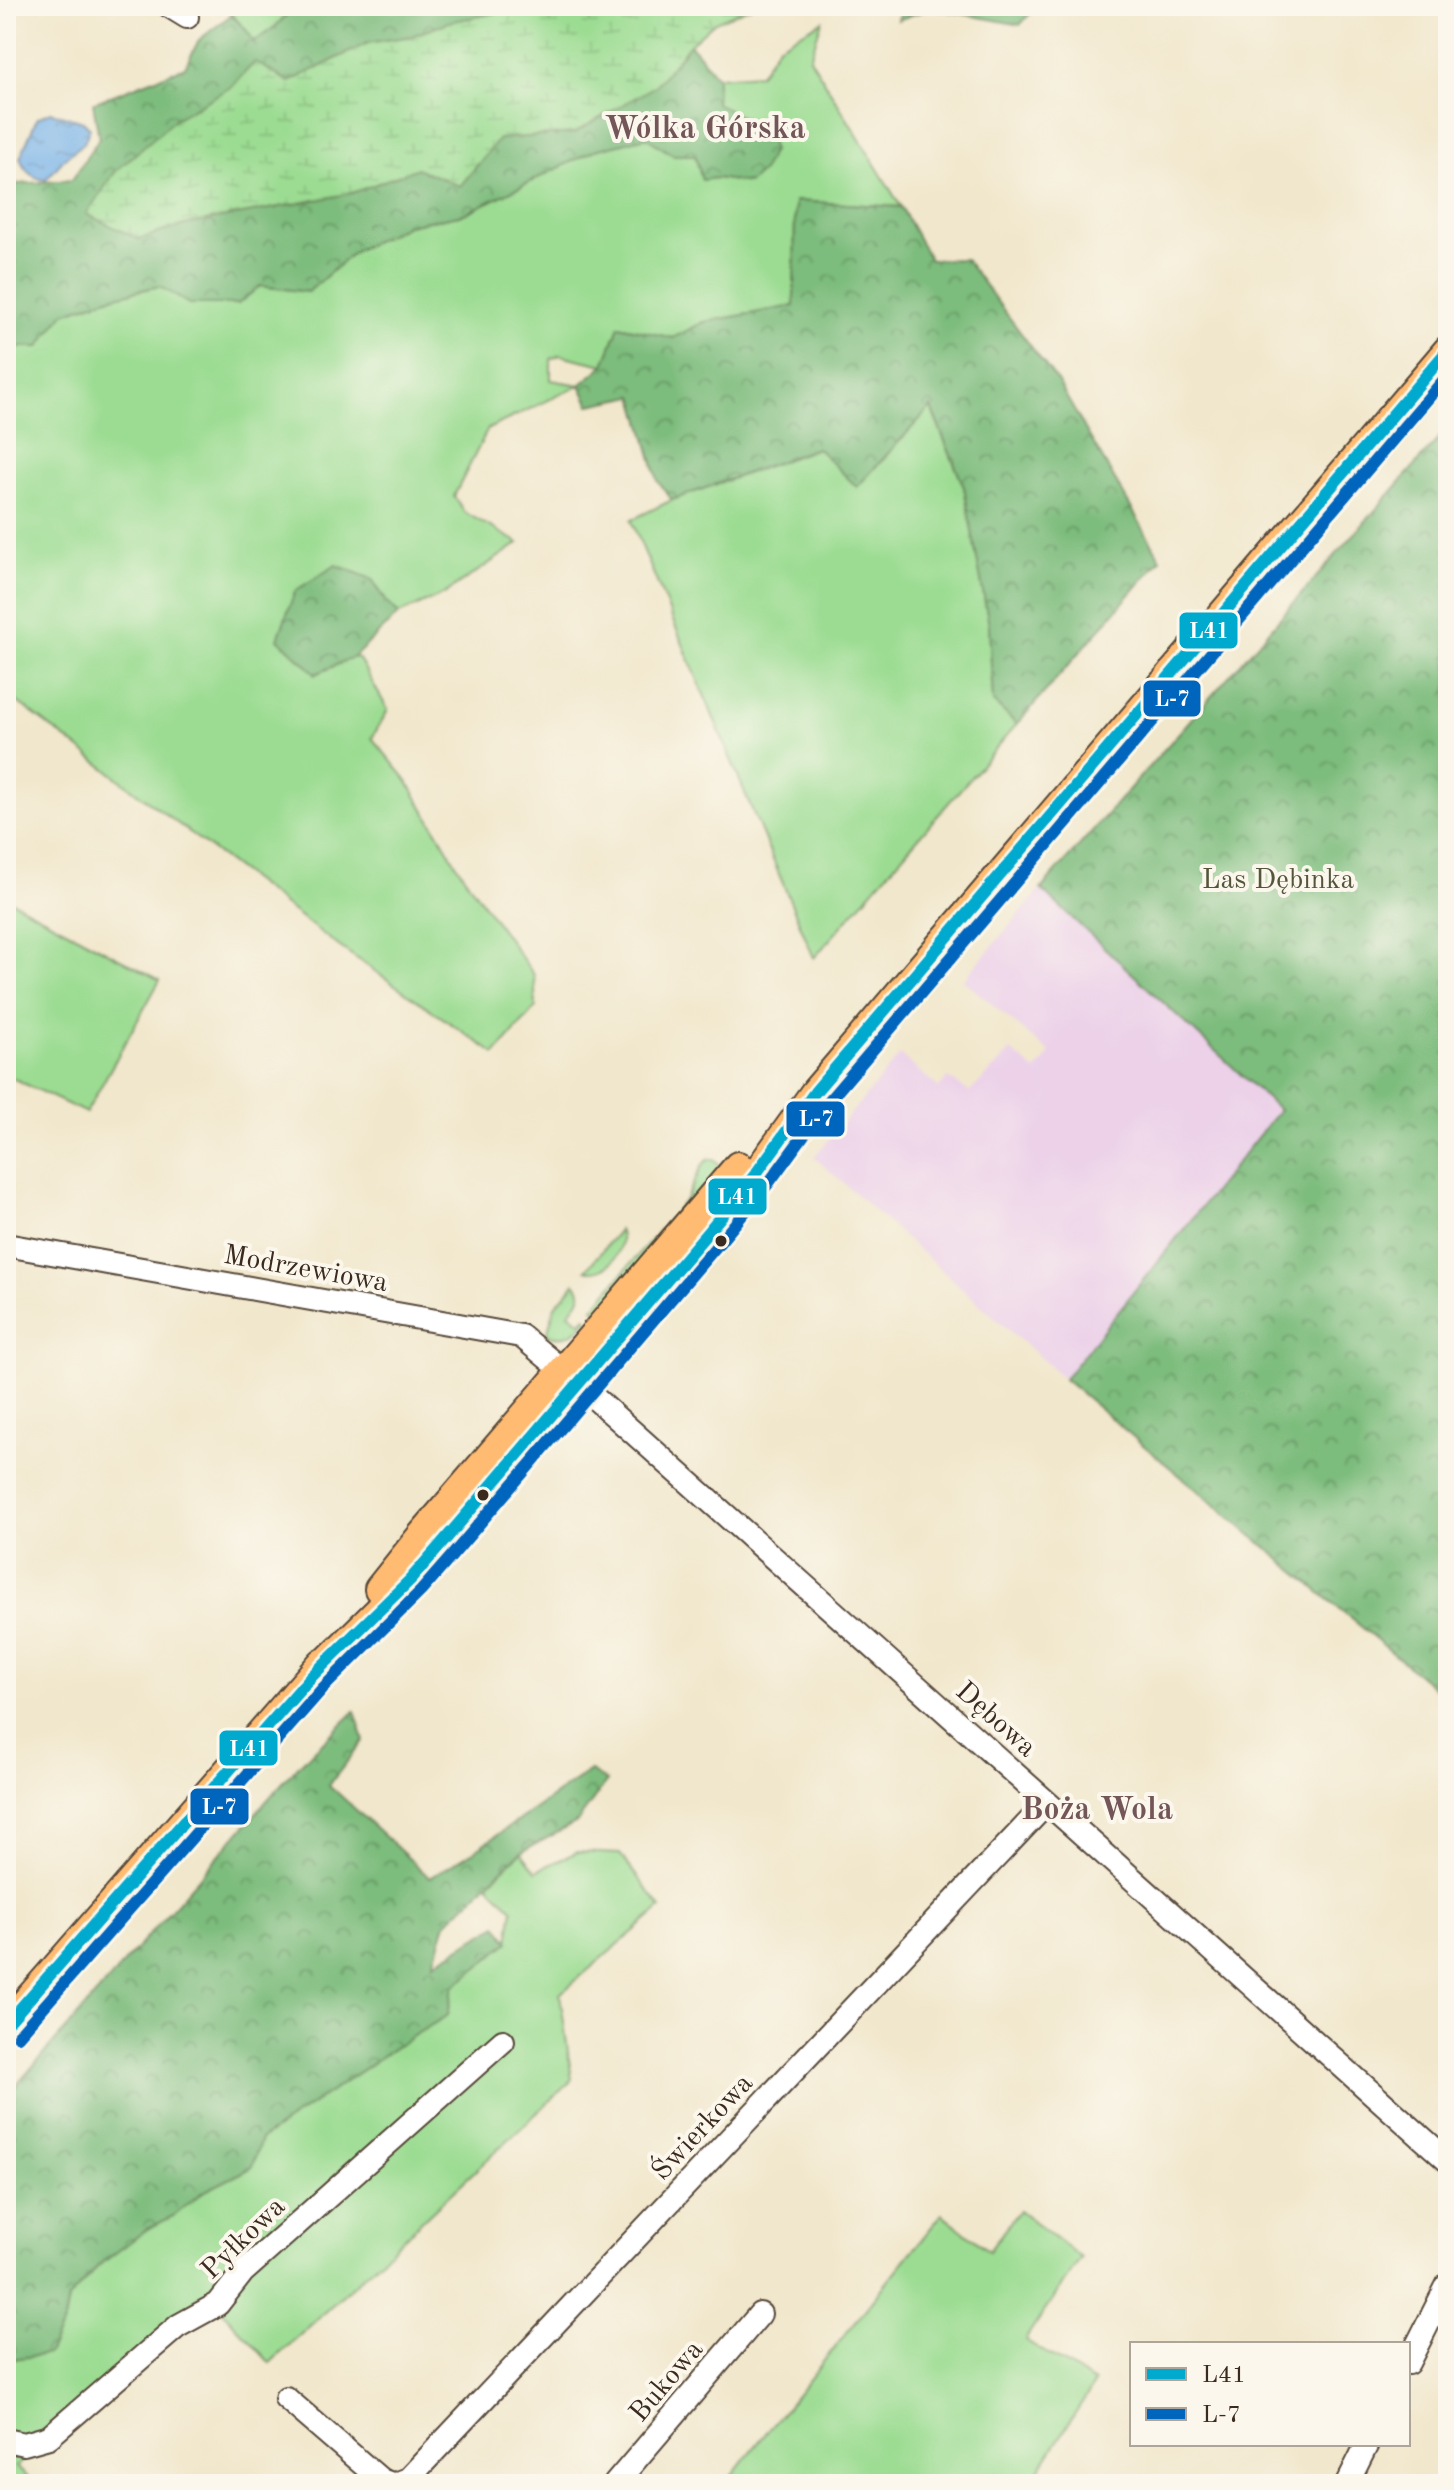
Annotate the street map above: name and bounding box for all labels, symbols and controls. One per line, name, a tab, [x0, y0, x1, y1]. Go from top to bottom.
district label: Wólka Górska	[604, 114, 806, 146]
line badge: L41	[1178, 611, 1239, 650]
text: L41	[1189, 621, 1229, 643]
line badge: L-7	[1142, 679, 1202, 718]
text: L-7	[1154, 689, 1190, 711]
park label: Las Dębinka	[1202, 867, 1355, 895]
line badge: L-7	[785, 1100, 846, 1138]
text: L-7	[798, 1109, 834, 1131]
line badge: L41	[707, 1177, 768, 1216]
text: L41	[717, 1187, 757, 1209]
unlabelled marker	[713, 1233, 729, 1249]
street label: Modrzewiowa	[221, 1242, 390, 1298]
unlabelled marker	[475, 1487, 491, 1503]
street label: Dębowa	[950, 1677, 1041, 1763]
line badge: L41	[218, 1729, 279, 1767]
text: L41	[229, 1739, 269, 1761]
line badge: L-7	[189, 1787, 250, 1826]
district label: Boża Wola	[1021, 1795, 1173, 1827]
text: L-7	[201, 1797, 237, 1819]
street label: Świerkowa	[644, 2066, 759, 2186]
street label: Pyłkowa	[197, 2193, 291, 2285]
street label: Bukowa	[625, 2336, 709, 2428]
legend	[1130, 2342, 1410, 2446]
text: L41	[1202, 2364, 1246, 2388]
text: L-7	[1202, 2404, 1241, 2428]

